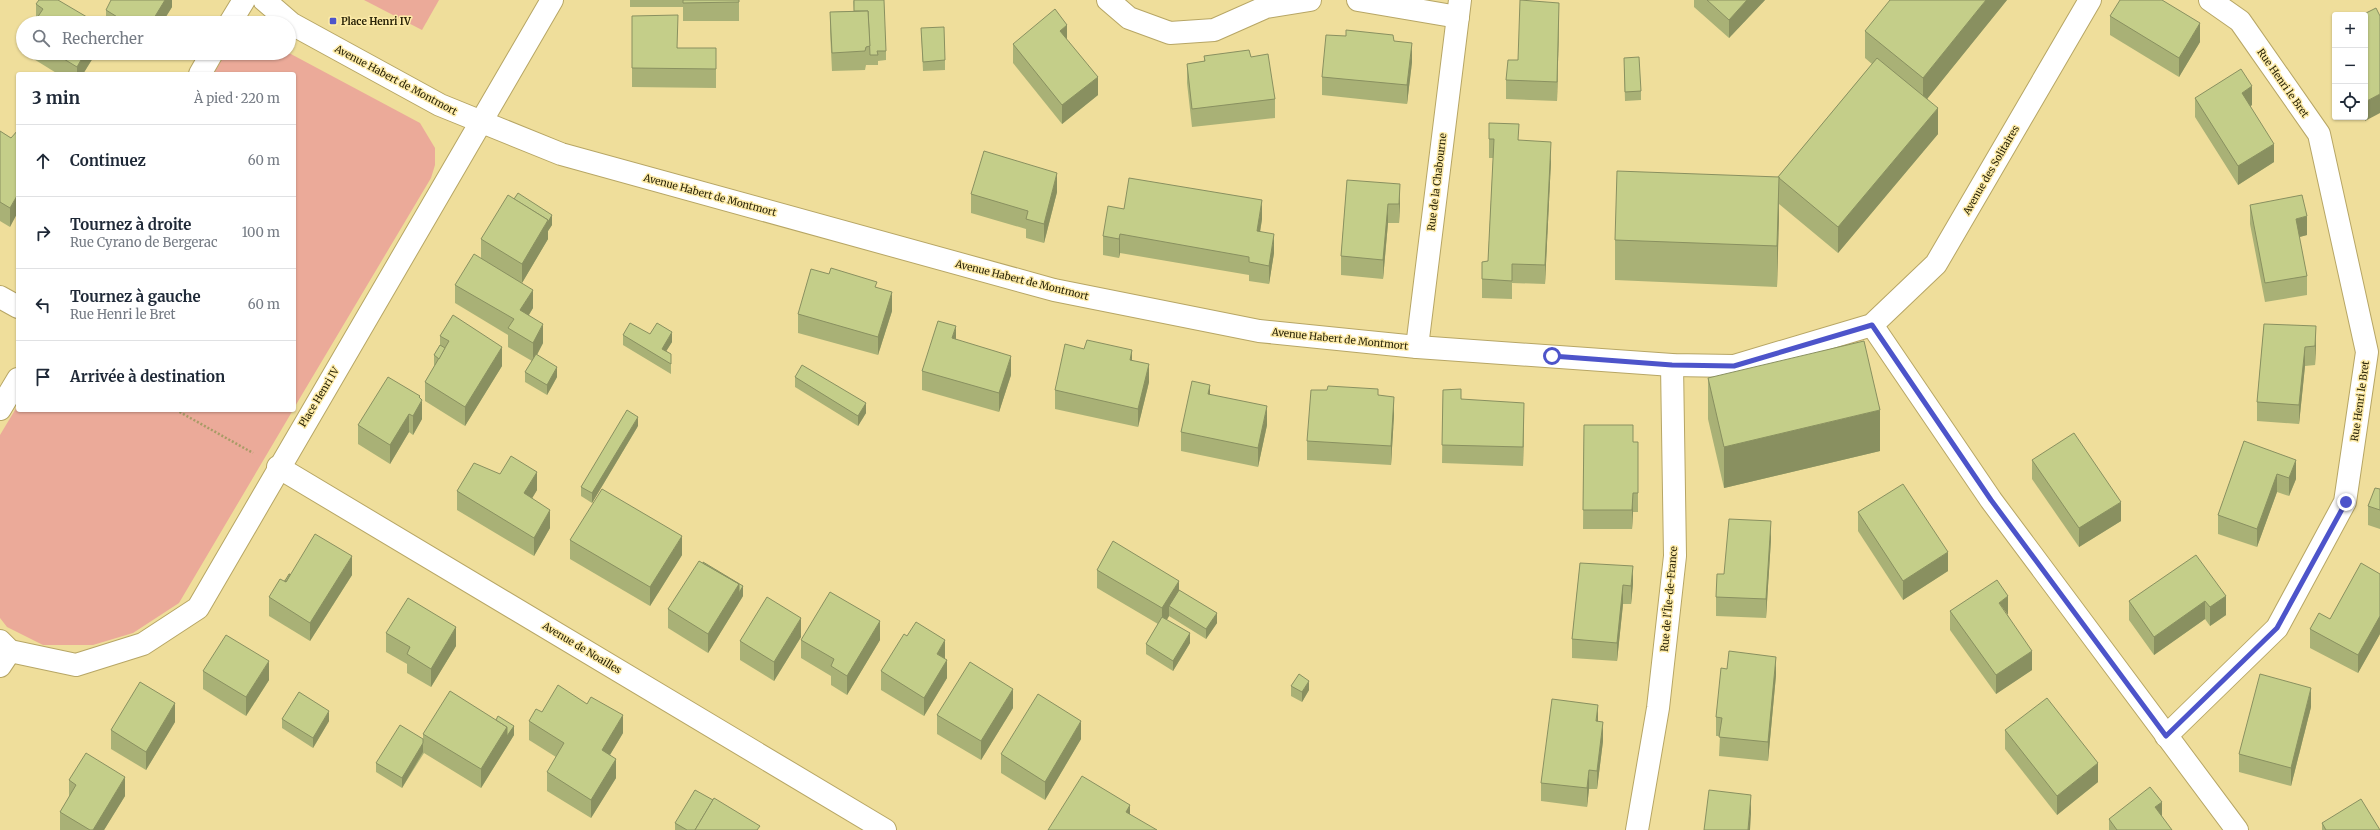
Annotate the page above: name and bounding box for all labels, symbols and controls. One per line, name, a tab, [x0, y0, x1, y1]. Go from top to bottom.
map controls	[2332, 12, 2368, 120]
button: +	[2332, 12, 2368, 48]
place label: Place Henri IV	[341, 15, 412, 28]
search box	[16, 16, 296, 60]
marker: Place Henri IV	[328, 16, 338, 26]
icon: search	[30, 27, 52, 49]
text: Rechercher	[62, 29, 144, 48]
street label: Avenue Habert de Montmort	[332, 42, 460, 118]
street label: Rue Henri le Bret	[2254, 46, 2312, 120]
button: −	[2332, 48, 2368, 84]
button: locate	[2332, 84, 2368, 120]
text: 3 min	[32, 87, 80, 109]
text: À pied · 220 m	[194, 90, 280, 107]
street label: Avenue des Solitaires	[1960, 123, 2022, 218]
street label: Rue de la Chabourne	[1425, 132, 1449, 232]
icon: ahead	[32, 150, 54, 172]
text: Continuez	[70, 151, 146, 170]
text: 60 m	[248, 152, 280, 169]
street label: Avenue Habert de Montmort	[641, 171, 778, 219]
text: Tournez à droite	[70, 215, 191, 234]
icon: right	[32, 222, 54, 244]
text: 100 m	[242, 224, 280, 241]
text: Rue Cyrano de Bergerac	[70, 234, 218, 251]
street label: Avenue Habert de Montmort	[953, 257, 1090, 303]
text: Tournez à gauche	[70, 287, 201, 306]
icon: left	[32, 294, 54, 316]
text: 60 m	[248, 296, 280, 313]
text: Rue Henri le Bret	[70, 306, 176, 323]
street label: Avenue Habert de Montmort	[1270, 325, 1409, 353]
route start	[1543, 347, 1561, 365]
street label: Rue Henri le Bret	[2348, 360, 2372, 442]
street label: Place Henri IV	[296, 364, 342, 429]
icon: arrive	[32, 366, 54, 388]
text: Arrivée à destination	[70, 367, 225, 386]
route end	[2337, 493, 2355, 511]
street label: Rue de l'Île-de-France	[1658, 546, 1680, 652]
street label: Avenue de Noailles	[539, 619, 624, 677]

